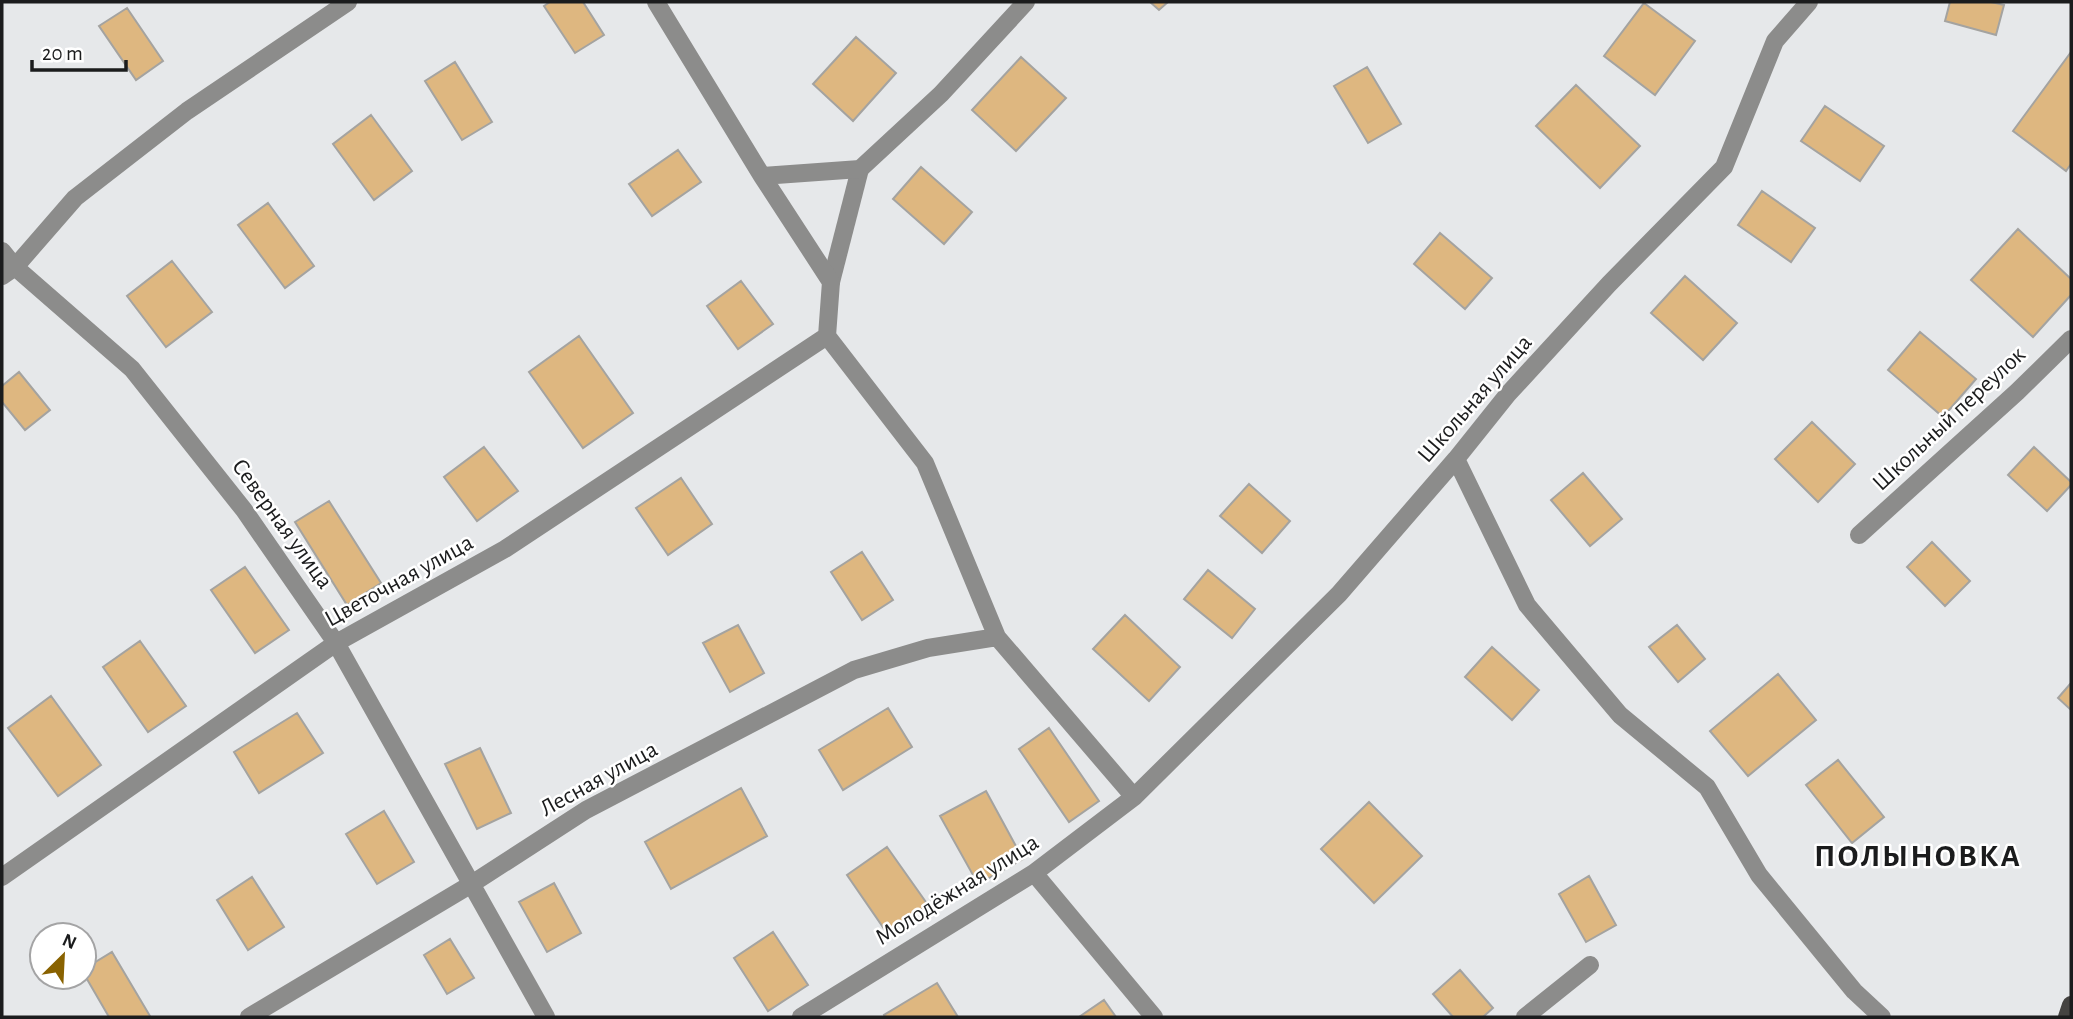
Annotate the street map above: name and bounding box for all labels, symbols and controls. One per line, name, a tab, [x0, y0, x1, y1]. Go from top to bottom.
scale bar	[32, 28, 126, 72]
text: 20 m	[42, 43, 83, 64]
street label: Школьная улица	[1413, 330, 1537, 468]
street label: Школьный переулок	[1868, 342, 2030, 496]
street label: Северная улица	[227, 455, 337, 593]
street label: Цветочная улица	[321, 530, 477, 632]
street label: Лесная улица	[536, 737, 662, 821]
street label: Молодёжная улица	[871, 830, 1043, 950]
district label: ПОЛЫНОВКА	[1814, 840, 2022, 872]
north arrow	[28, 921, 98, 991]
text: N	[59, 930, 79, 953]

